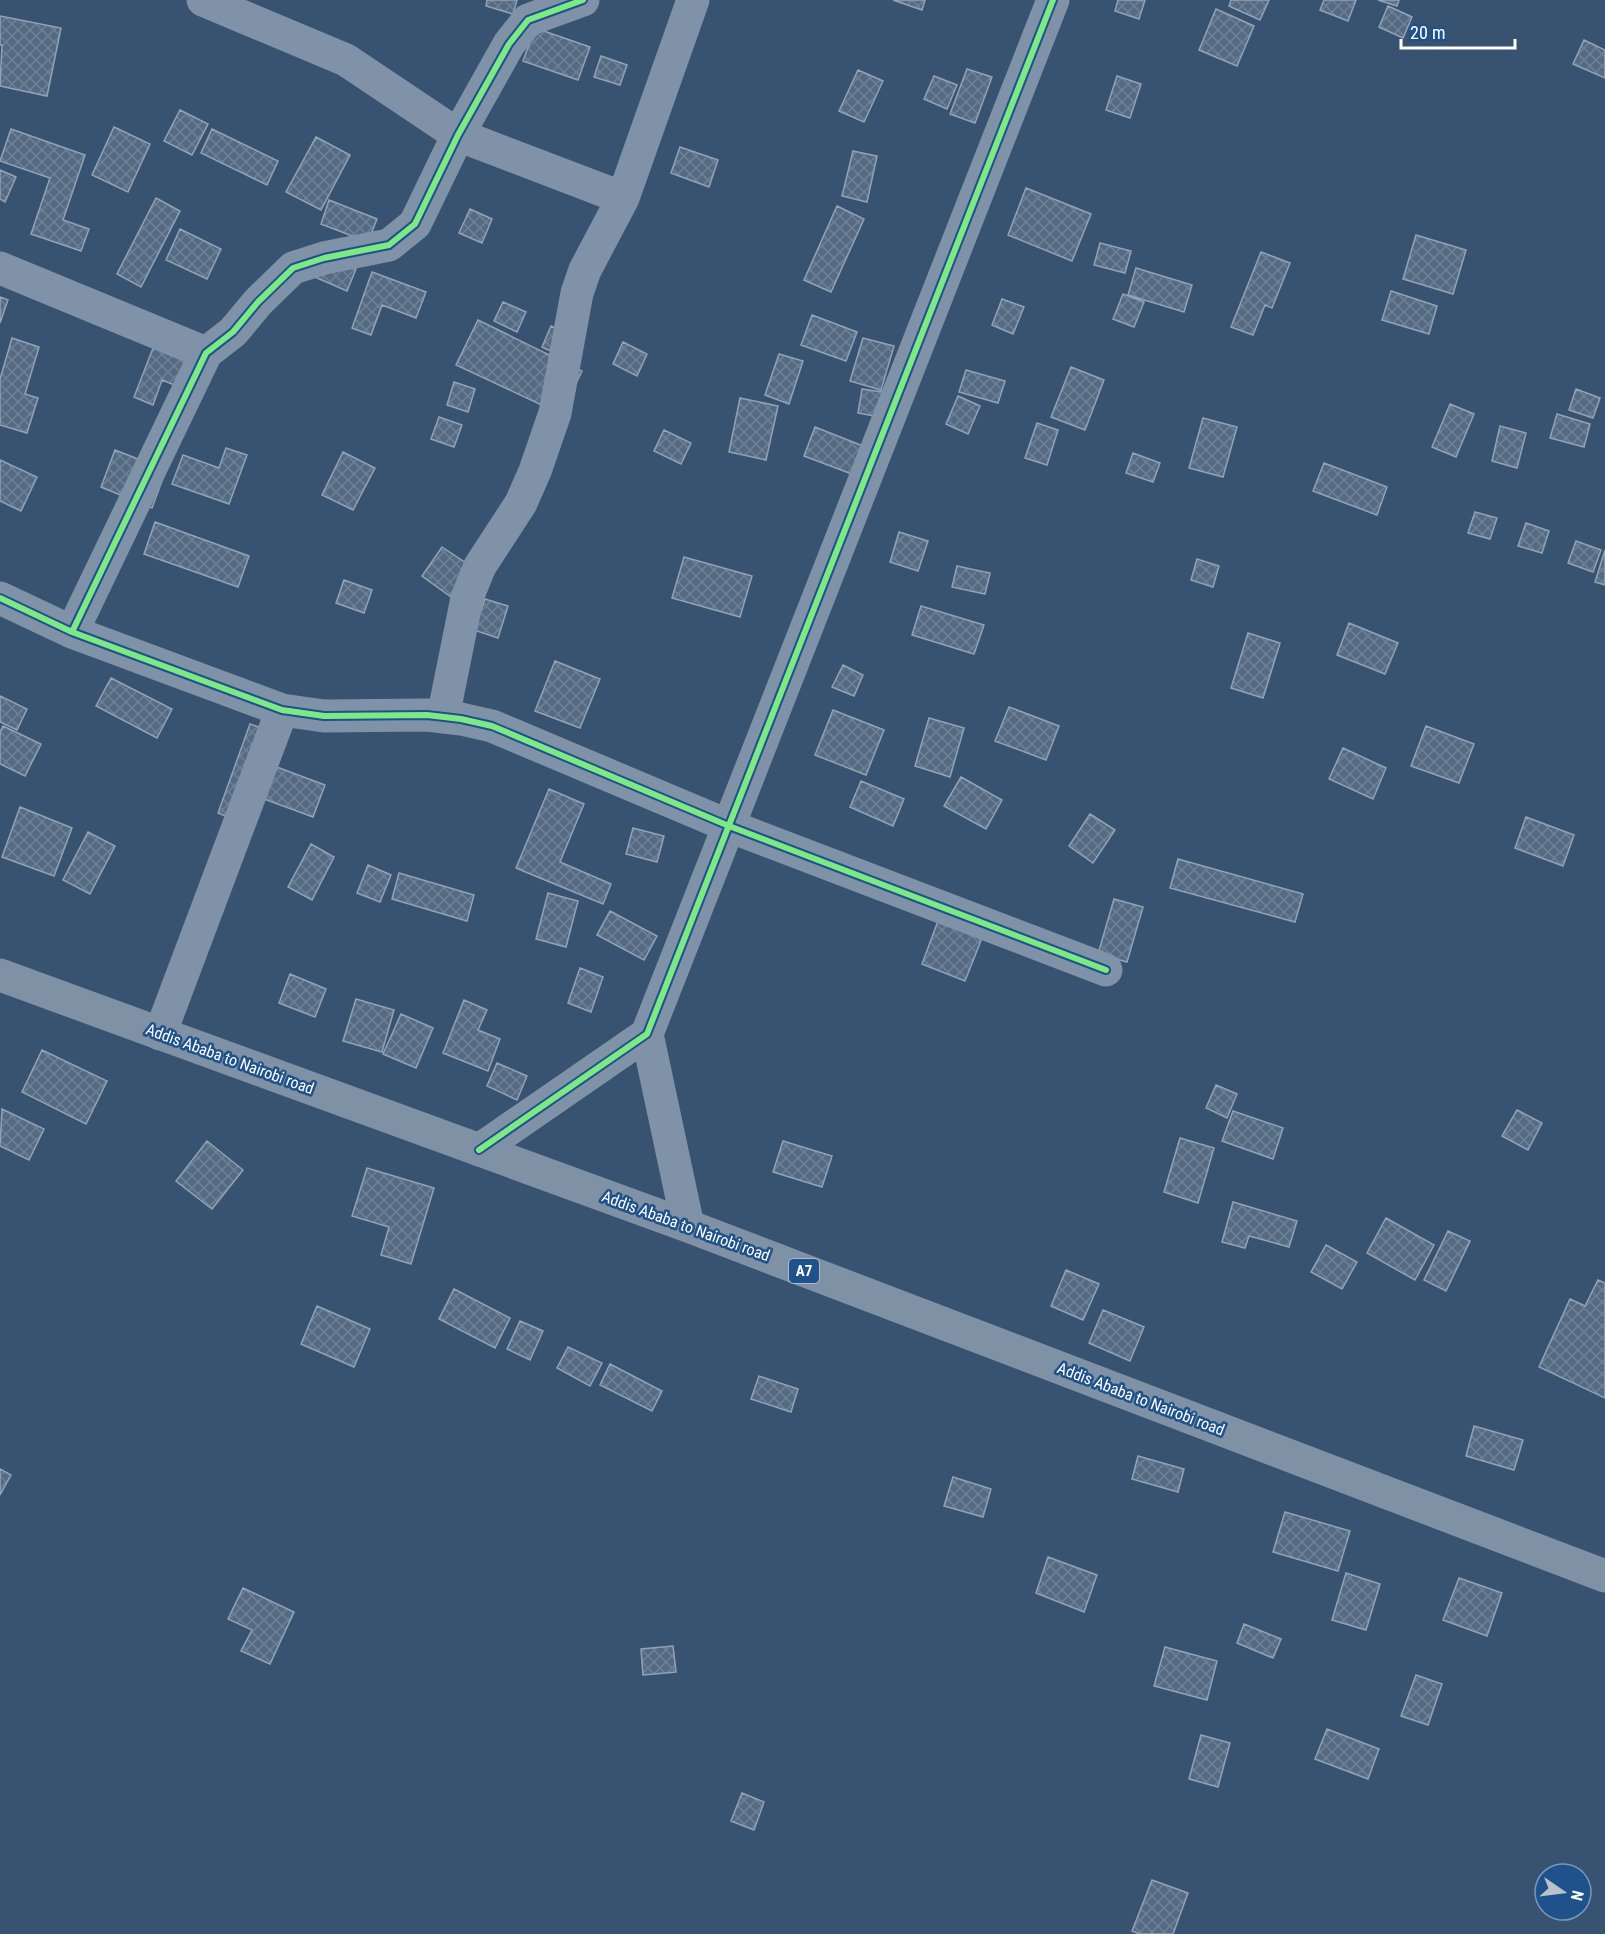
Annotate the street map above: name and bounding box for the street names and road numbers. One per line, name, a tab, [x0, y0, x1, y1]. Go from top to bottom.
street label: Addis Ababa to Nairobi road	[143, 1020, 317, 1098]
street label: Addis Ababa to Nairobi road	[599, 1187, 773, 1265]
road number: A7	[789, 1259, 819, 1283]
street label: Addis Ababa to Nairobi road	[1055, 1358, 1227, 1440]

